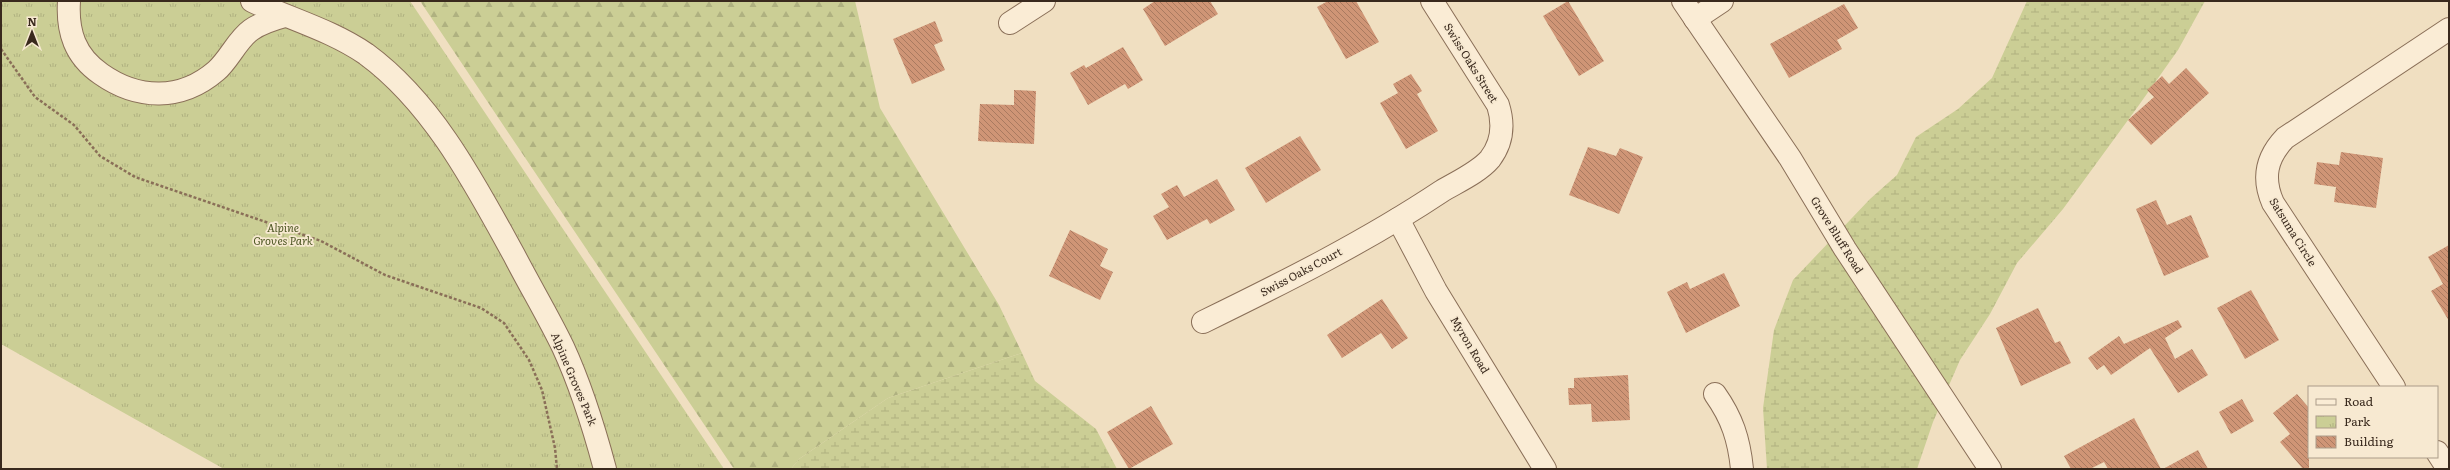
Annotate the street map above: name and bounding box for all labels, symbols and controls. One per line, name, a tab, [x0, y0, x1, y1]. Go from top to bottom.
north arrow	[12, 12, 52, 52]
text: N	[27, 13, 37, 29]
street label: Swiss Oaks Street	[1441, 19, 1503, 106]
street label: Grove Bluff Road	[1808, 193, 1868, 276]
street label: Satsuma Circle	[2266, 194, 2321, 269]
park label: Alpine Groves Park	[253, 219, 313, 248]
street label: Swiss Oaks Court	[1257, 243, 1345, 299]
street label: Myron Road	[1447, 313, 1494, 376]
street label: Alpine Groves Park	[548, 329, 602, 428]
legend	[2308, 386, 2438, 458]
text: Road	[2344, 392, 2374, 410]
text: Park	[2344, 412, 2371, 430]
text: Building	[2344, 432, 2394, 450]

